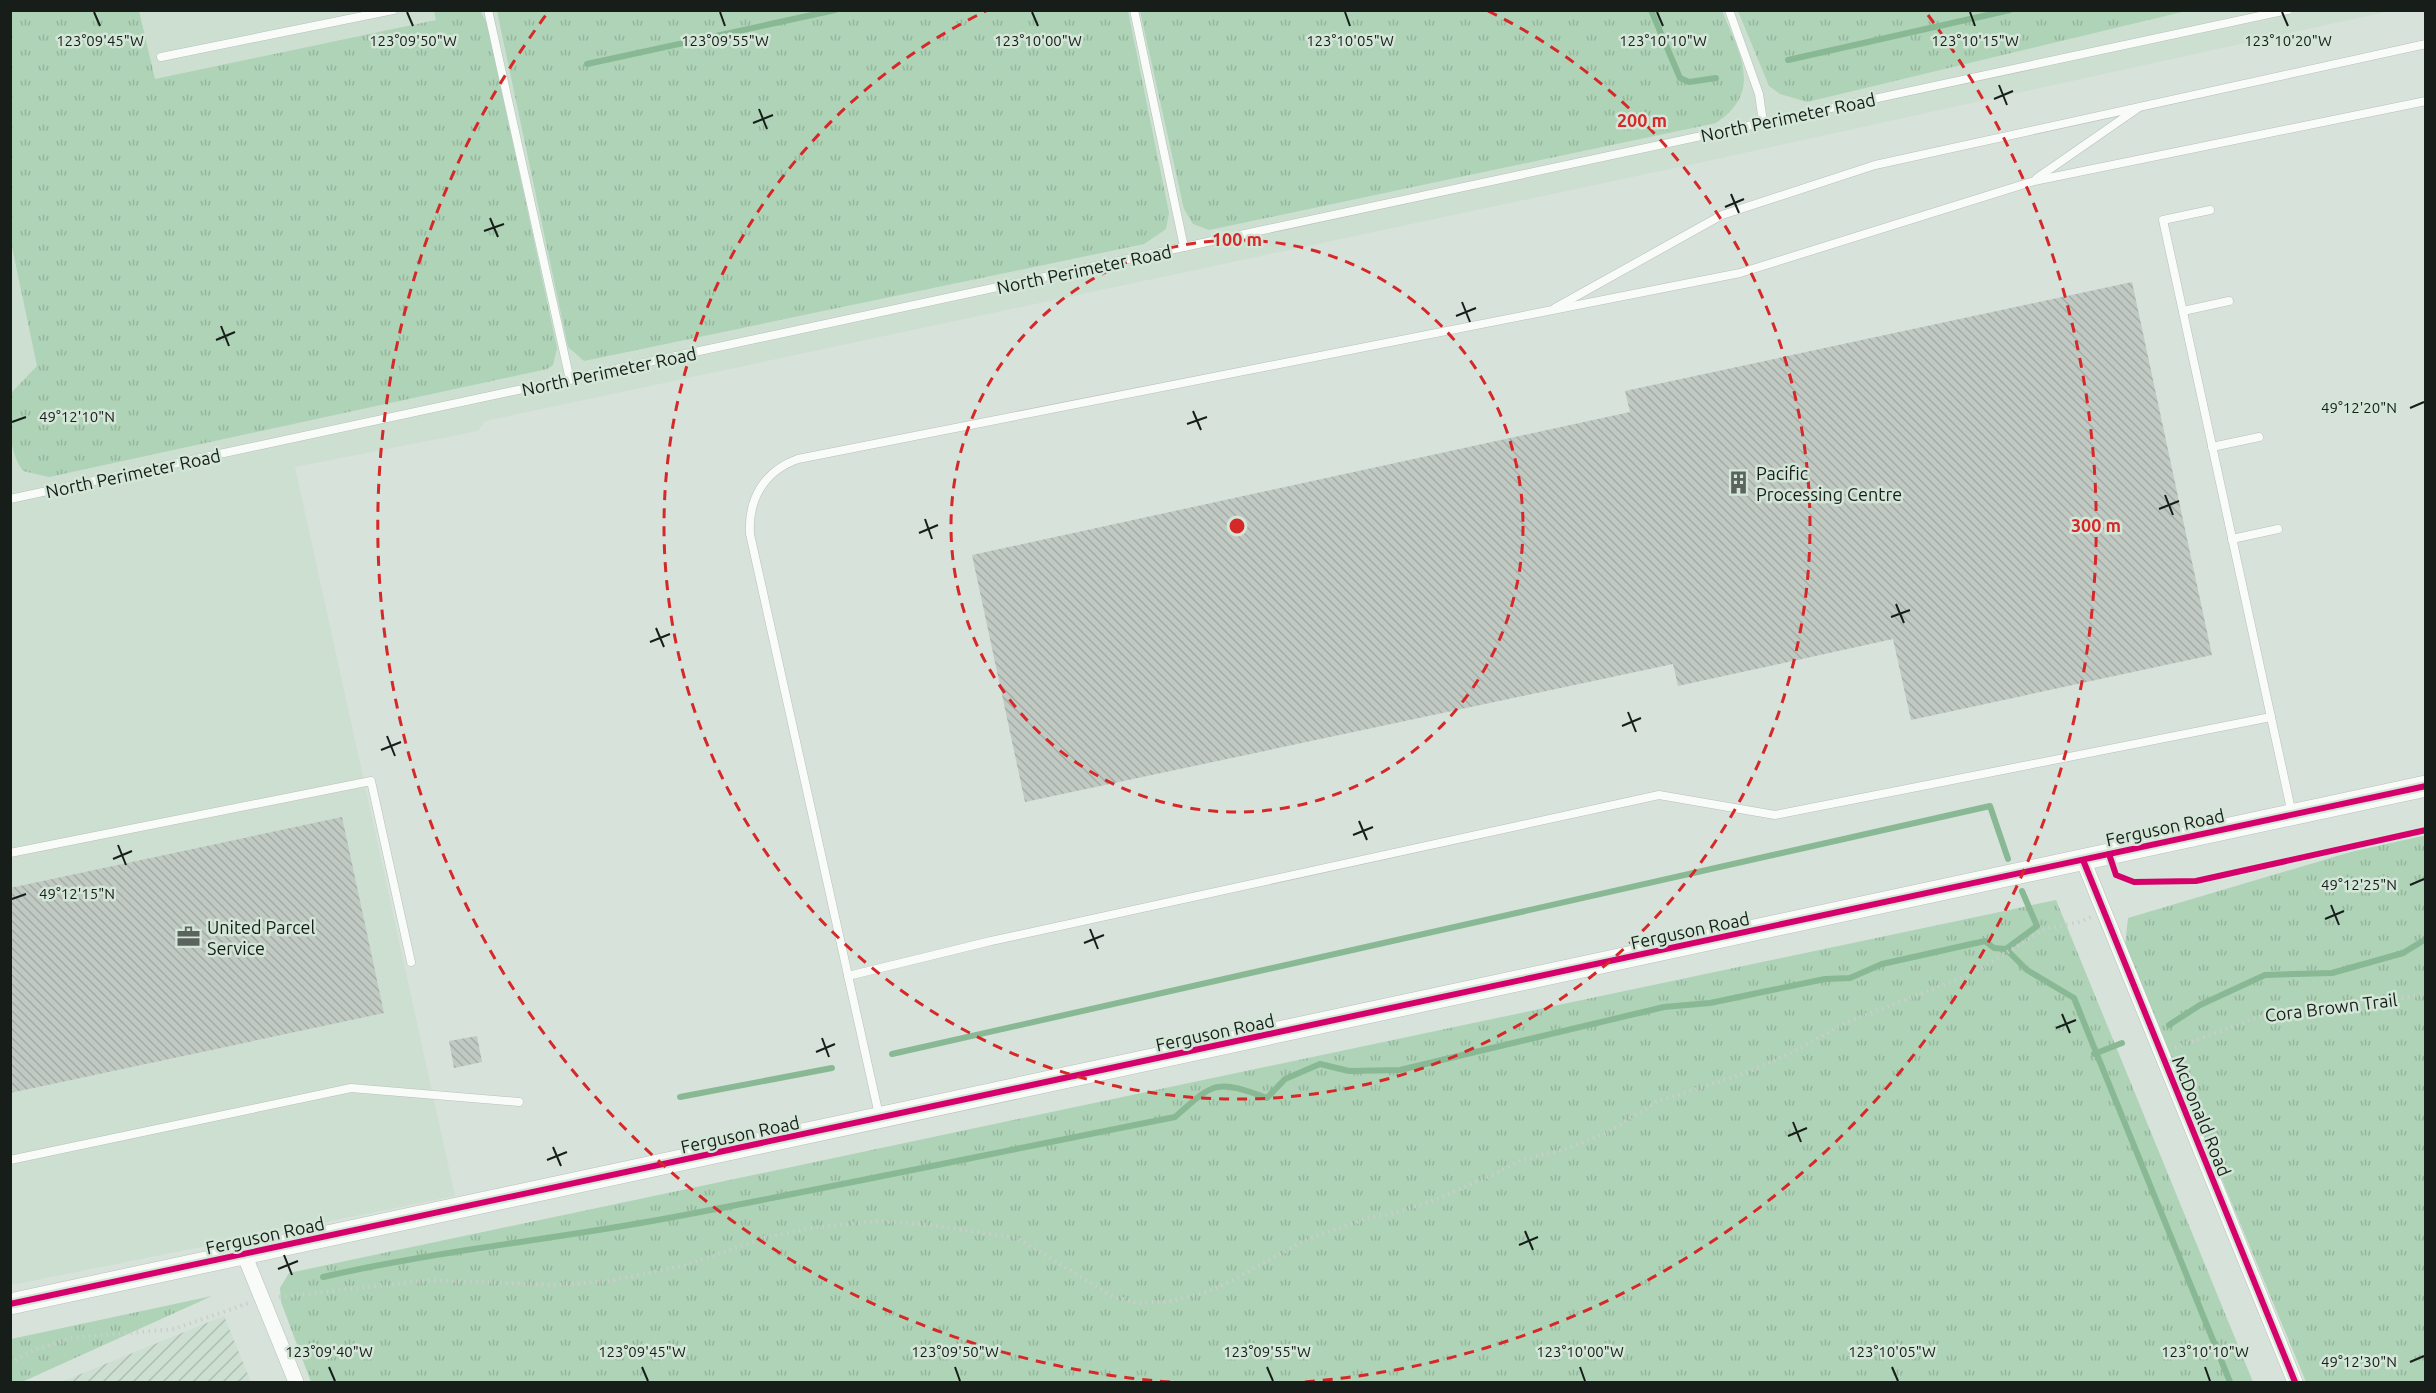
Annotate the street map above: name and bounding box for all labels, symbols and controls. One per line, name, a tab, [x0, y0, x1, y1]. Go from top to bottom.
text: 123°09'45"W	[56, 32, 144, 49]
text: 123°09'50"W	[369, 32, 457, 49]
text: 123°09'55"W	[681, 32, 769, 49]
text: 123°10'00"W	[994, 32, 1082, 49]
text: 123°10'05"W	[1306, 32, 1394, 49]
text: 123°10'10"W	[1619, 32, 1707, 49]
text: 123°10'15"W	[1931, 32, 2019, 49]
text: 123°10'20"W	[2244, 32, 2332, 49]
street label: North Perimeter Road	[1699, 89, 1877, 145]
text: 200 m	[1617, 110, 1667, 130]
text: 100 m	[1212, 229, 1262, 249]
street label: North Perimeter Road	[995, 241, 1173, 297]
street label: North Perimeter Road	[520, 343, 698, 399]
text: 49°12'20"N	[2321, 399, 2397, 416]
text: 49°12'10"N	[39, 408, 115, 425]
street label: North Perimeter Road	[44, 445, 222, 501]
place label: Pacific Processing Centre	[1756, 463, 1902, 504]
building icon: Pacific Processing Centre	[1725, 470, 1751, 496]
text: 300 m	[2071, 515, 2121, 535]
centre of rings	[1227, 516, 1247, 536]
street label: Ferguson Road	[2104, 805, 2226, 849]
text: 49°12'25"N	[2321, 876, 2397, 893]
text: 49°12'15"N	[39, 885, 115, 902]
street label: Ferguson Road	[1629, 908, 1751, 952]
place label: United Parcel Service	[207, 917, 315, 958]
office icon: United Parcel Service	[176, 924, 202, 950]
street label: Cora Brown Trail	[2264, 989, 2399, 1025]
street label: Ferguson Road	[1154, 1010, 1276, 1054]
street label: McDonald Road	[2169, 1053, 2235, 1179]
street label: Ferguson Road	[679, 1112, 801, 1156]
street label: Ferguson Road	[204, 1213, 326, 1257]
text: 123°09'40"W	[285, 1343, 373, 1360]
text: 123°09'45"W	[598, 1343, 686, 1360]
text: 123°09'50"W	[911, 1343, 999, 1360]
text: 123°09'55"W	[1223, 1343, 1311, 1360]
text: 123°10'00"W	[1536, 1343, 1624, 1360]
text: 123°10'05"W	[1848, 1343, 1936, 1360]
text: 123°10'10"W	[2161, 1343, 2249, 1360]
text: 49°12'30"N	[2321, 1353, 2397, 1370]

